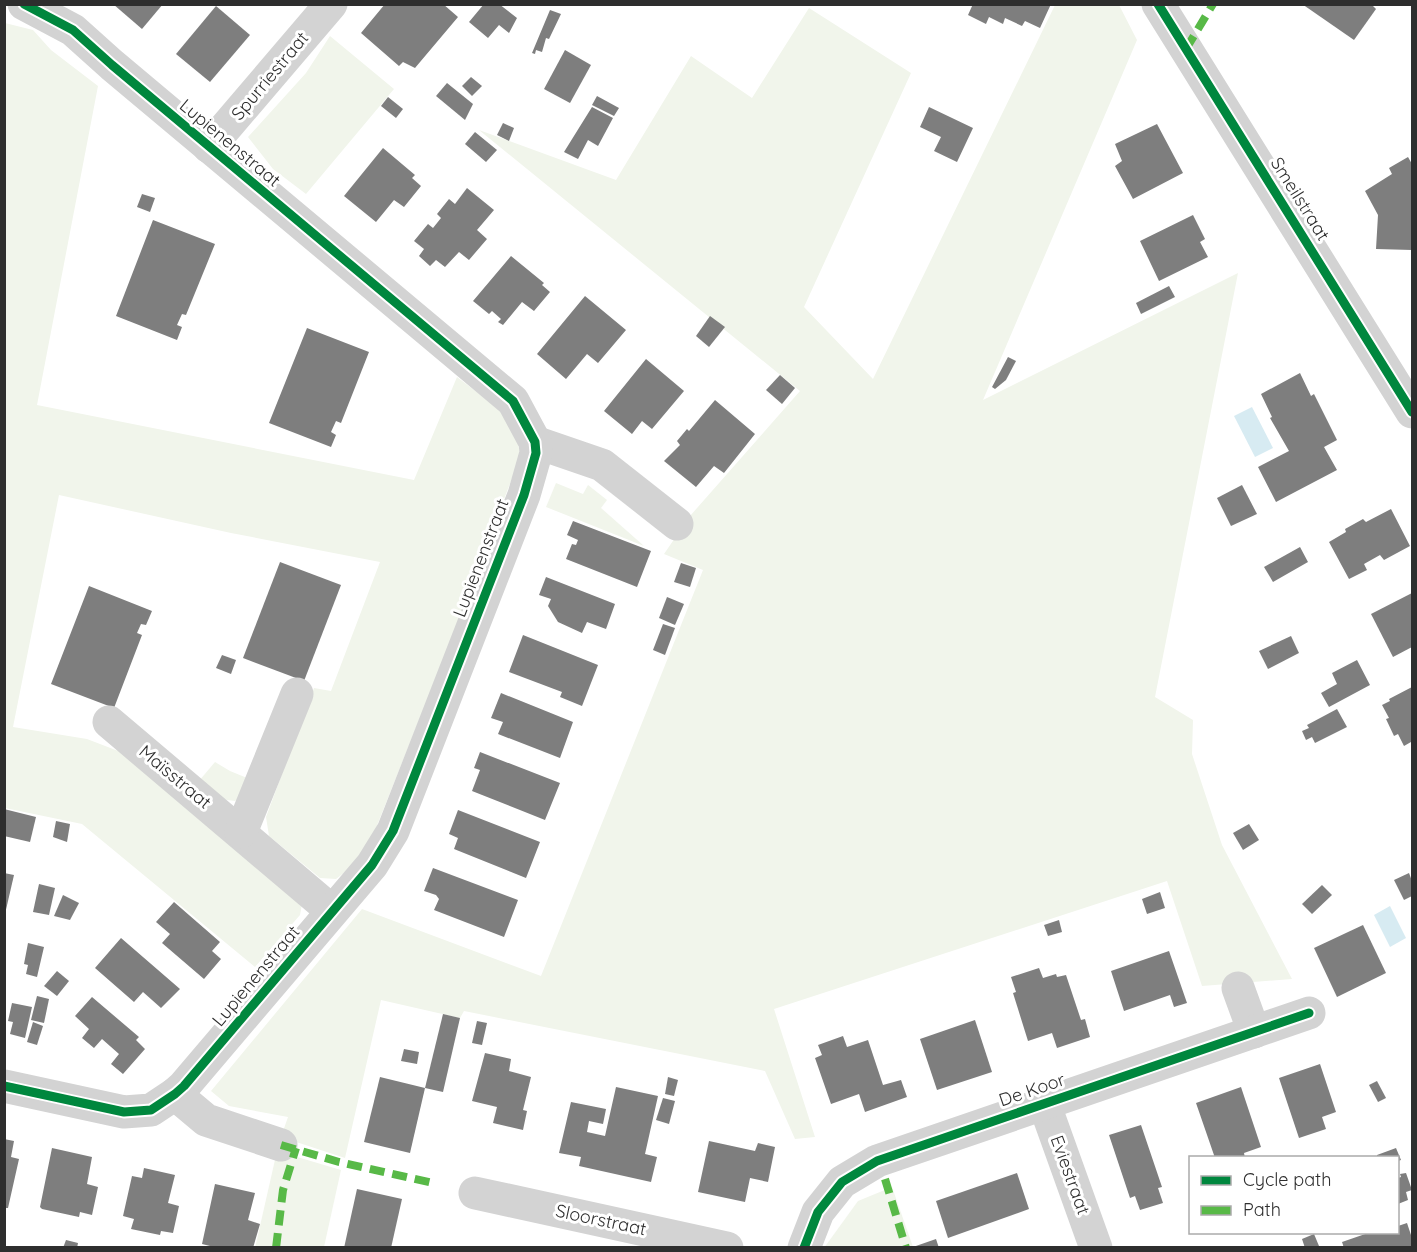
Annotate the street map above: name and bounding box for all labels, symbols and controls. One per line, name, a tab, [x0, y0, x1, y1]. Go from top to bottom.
street label: Spurriestraat	[226, 27, 313, 125]
street label: Lupienenstraat	[175, 94, 286, 192]
street label: Smeilstraat	[1266, 153, 1335, 245]
street label: Lupienenstraat	[447, 495, 514, 620]
street label: Maïsstraat	[134, 740, 216, 814]
street label: Lupienenstraat	[207, 920, 305, 1031]
street label: De Koor	[996, 1067, 1068, 1112]
street label: Eviestraat	[1045, 1132, 1095, 1218]
legend	[1189, 1156, 1399, 1234]
text: Cycle path	[1243, 1168, 1331, 1191]
text: Path	[1243, 1198, 1281, 1221]
street label: Sloorstraat	[554, 1199, 649, 1240]

